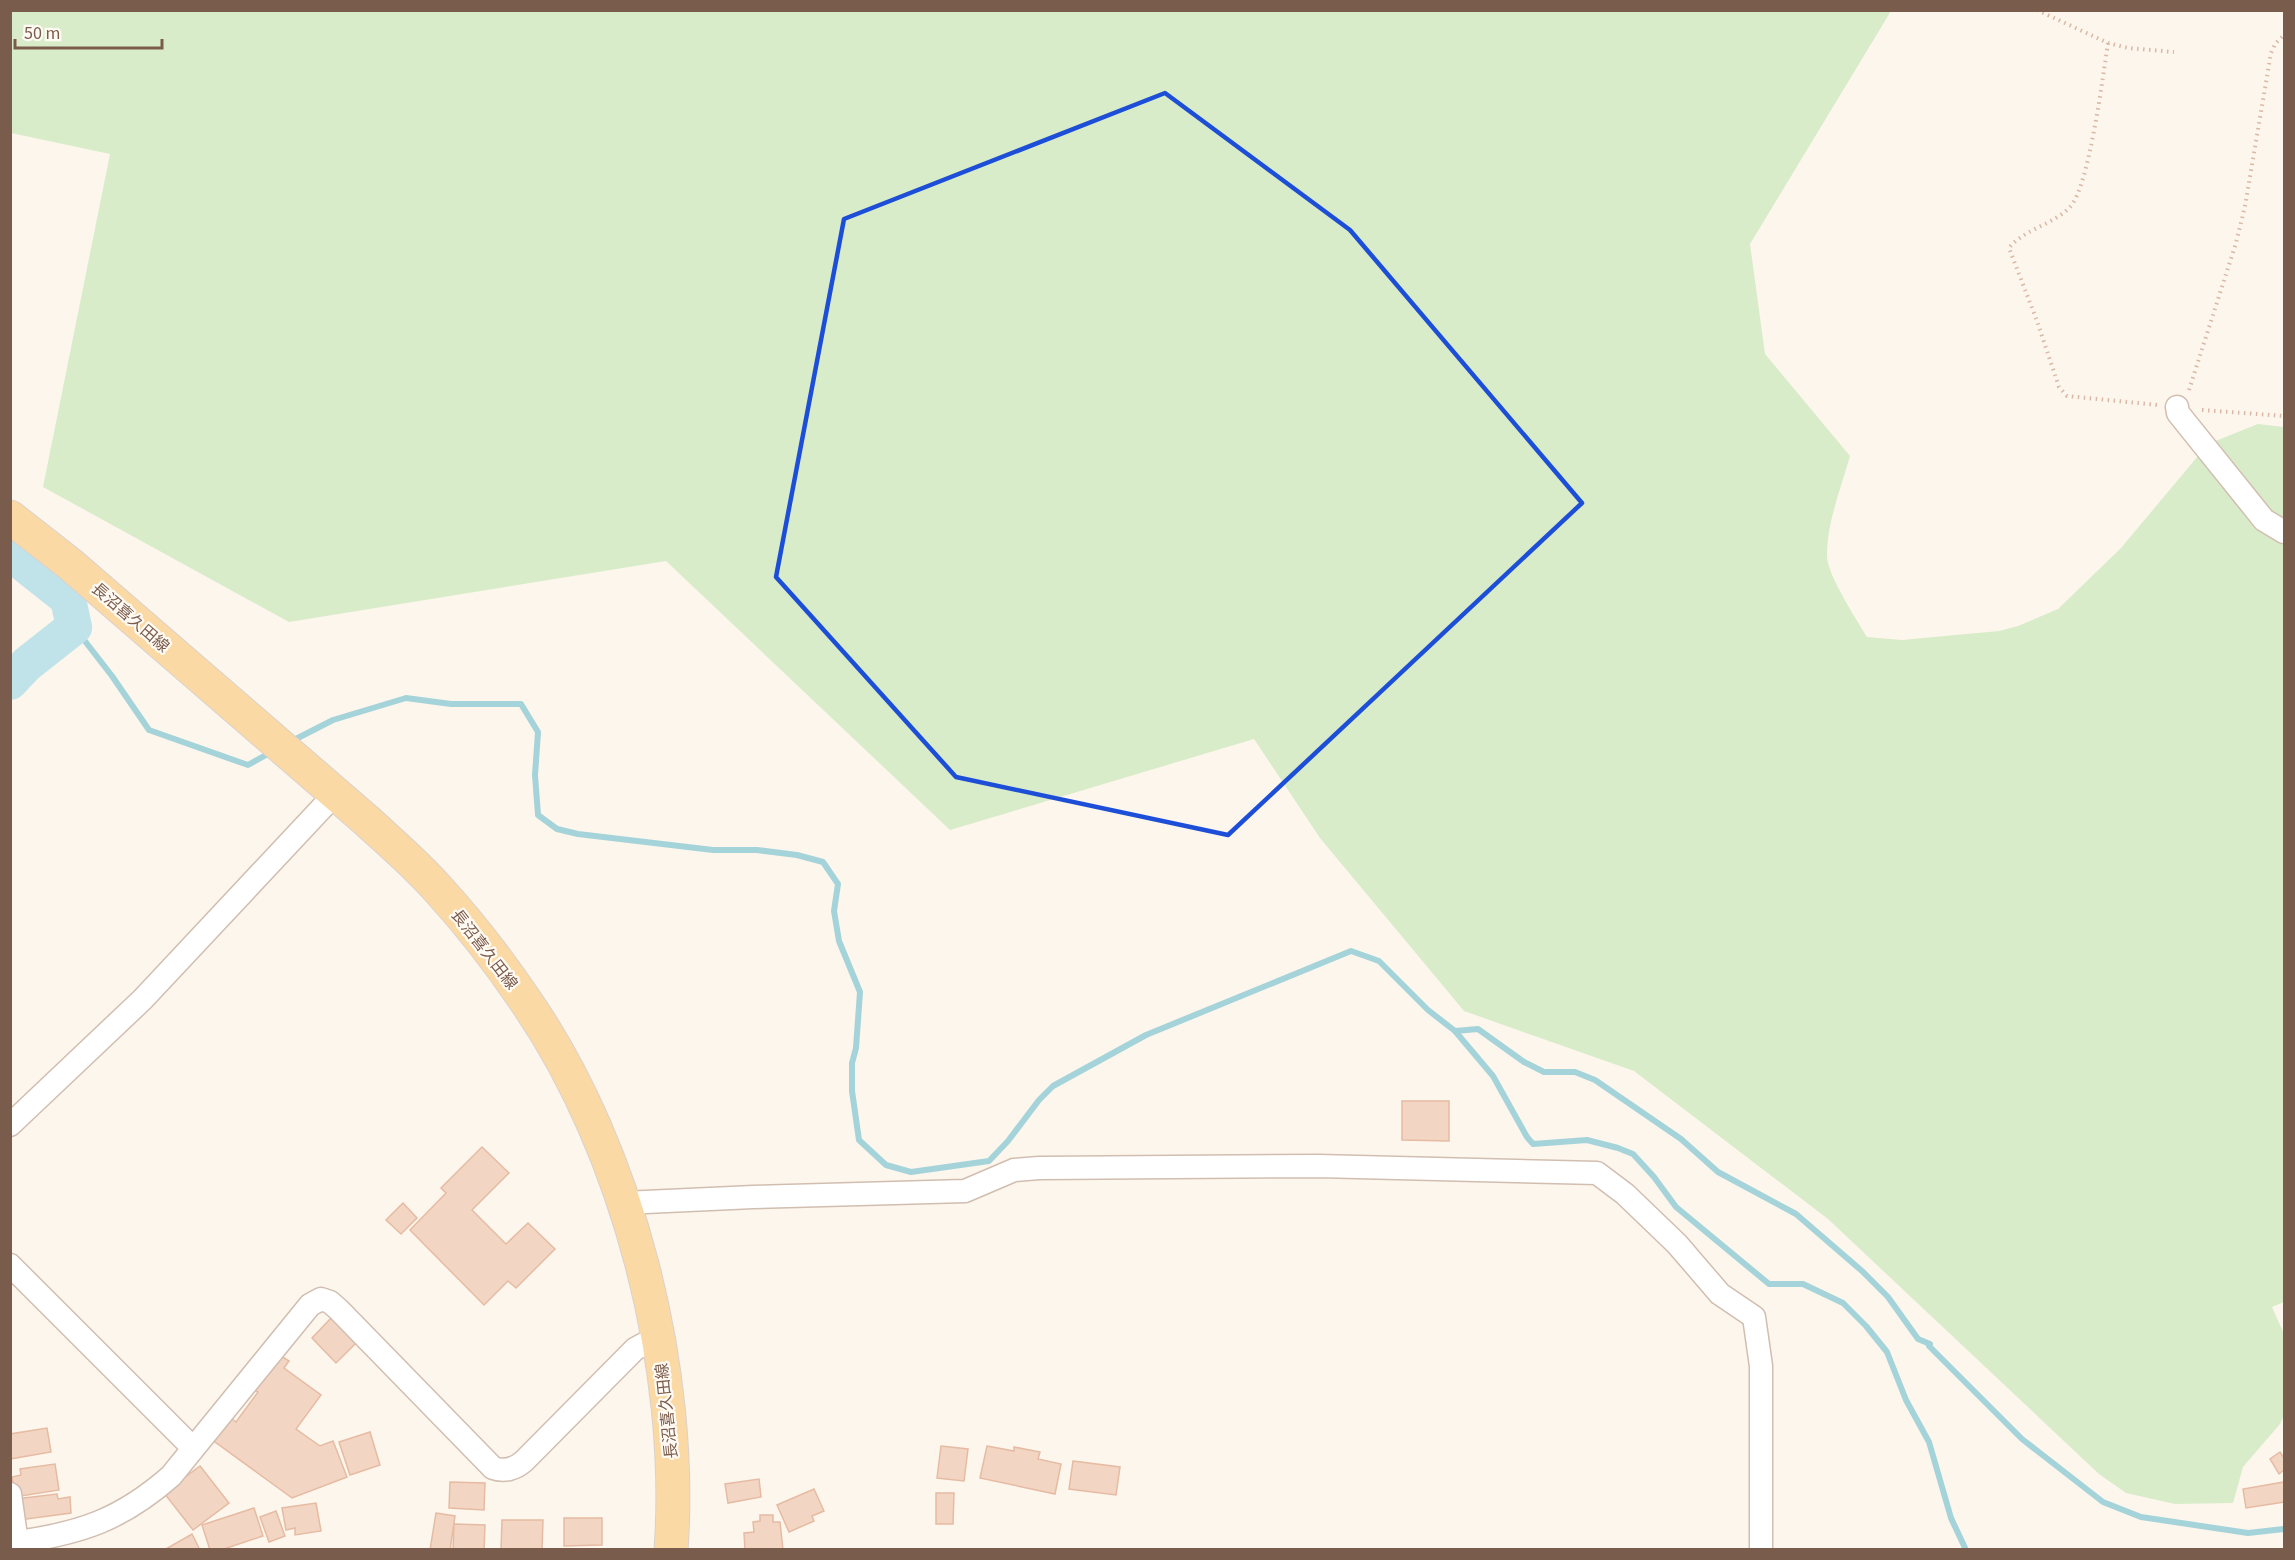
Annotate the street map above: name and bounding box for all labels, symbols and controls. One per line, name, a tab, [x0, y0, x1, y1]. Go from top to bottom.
scale bar	[15, 12, 162, 50]
text: 50 m	[24, 21, 60, 46]
street label: 長沼喜久田線	[87, 578, 174, 658]
street label: 長沼喜久田線	[446, 905, 522, 994]
street label: 長沼喜久田線	[651, 1362, 683, 1460]

